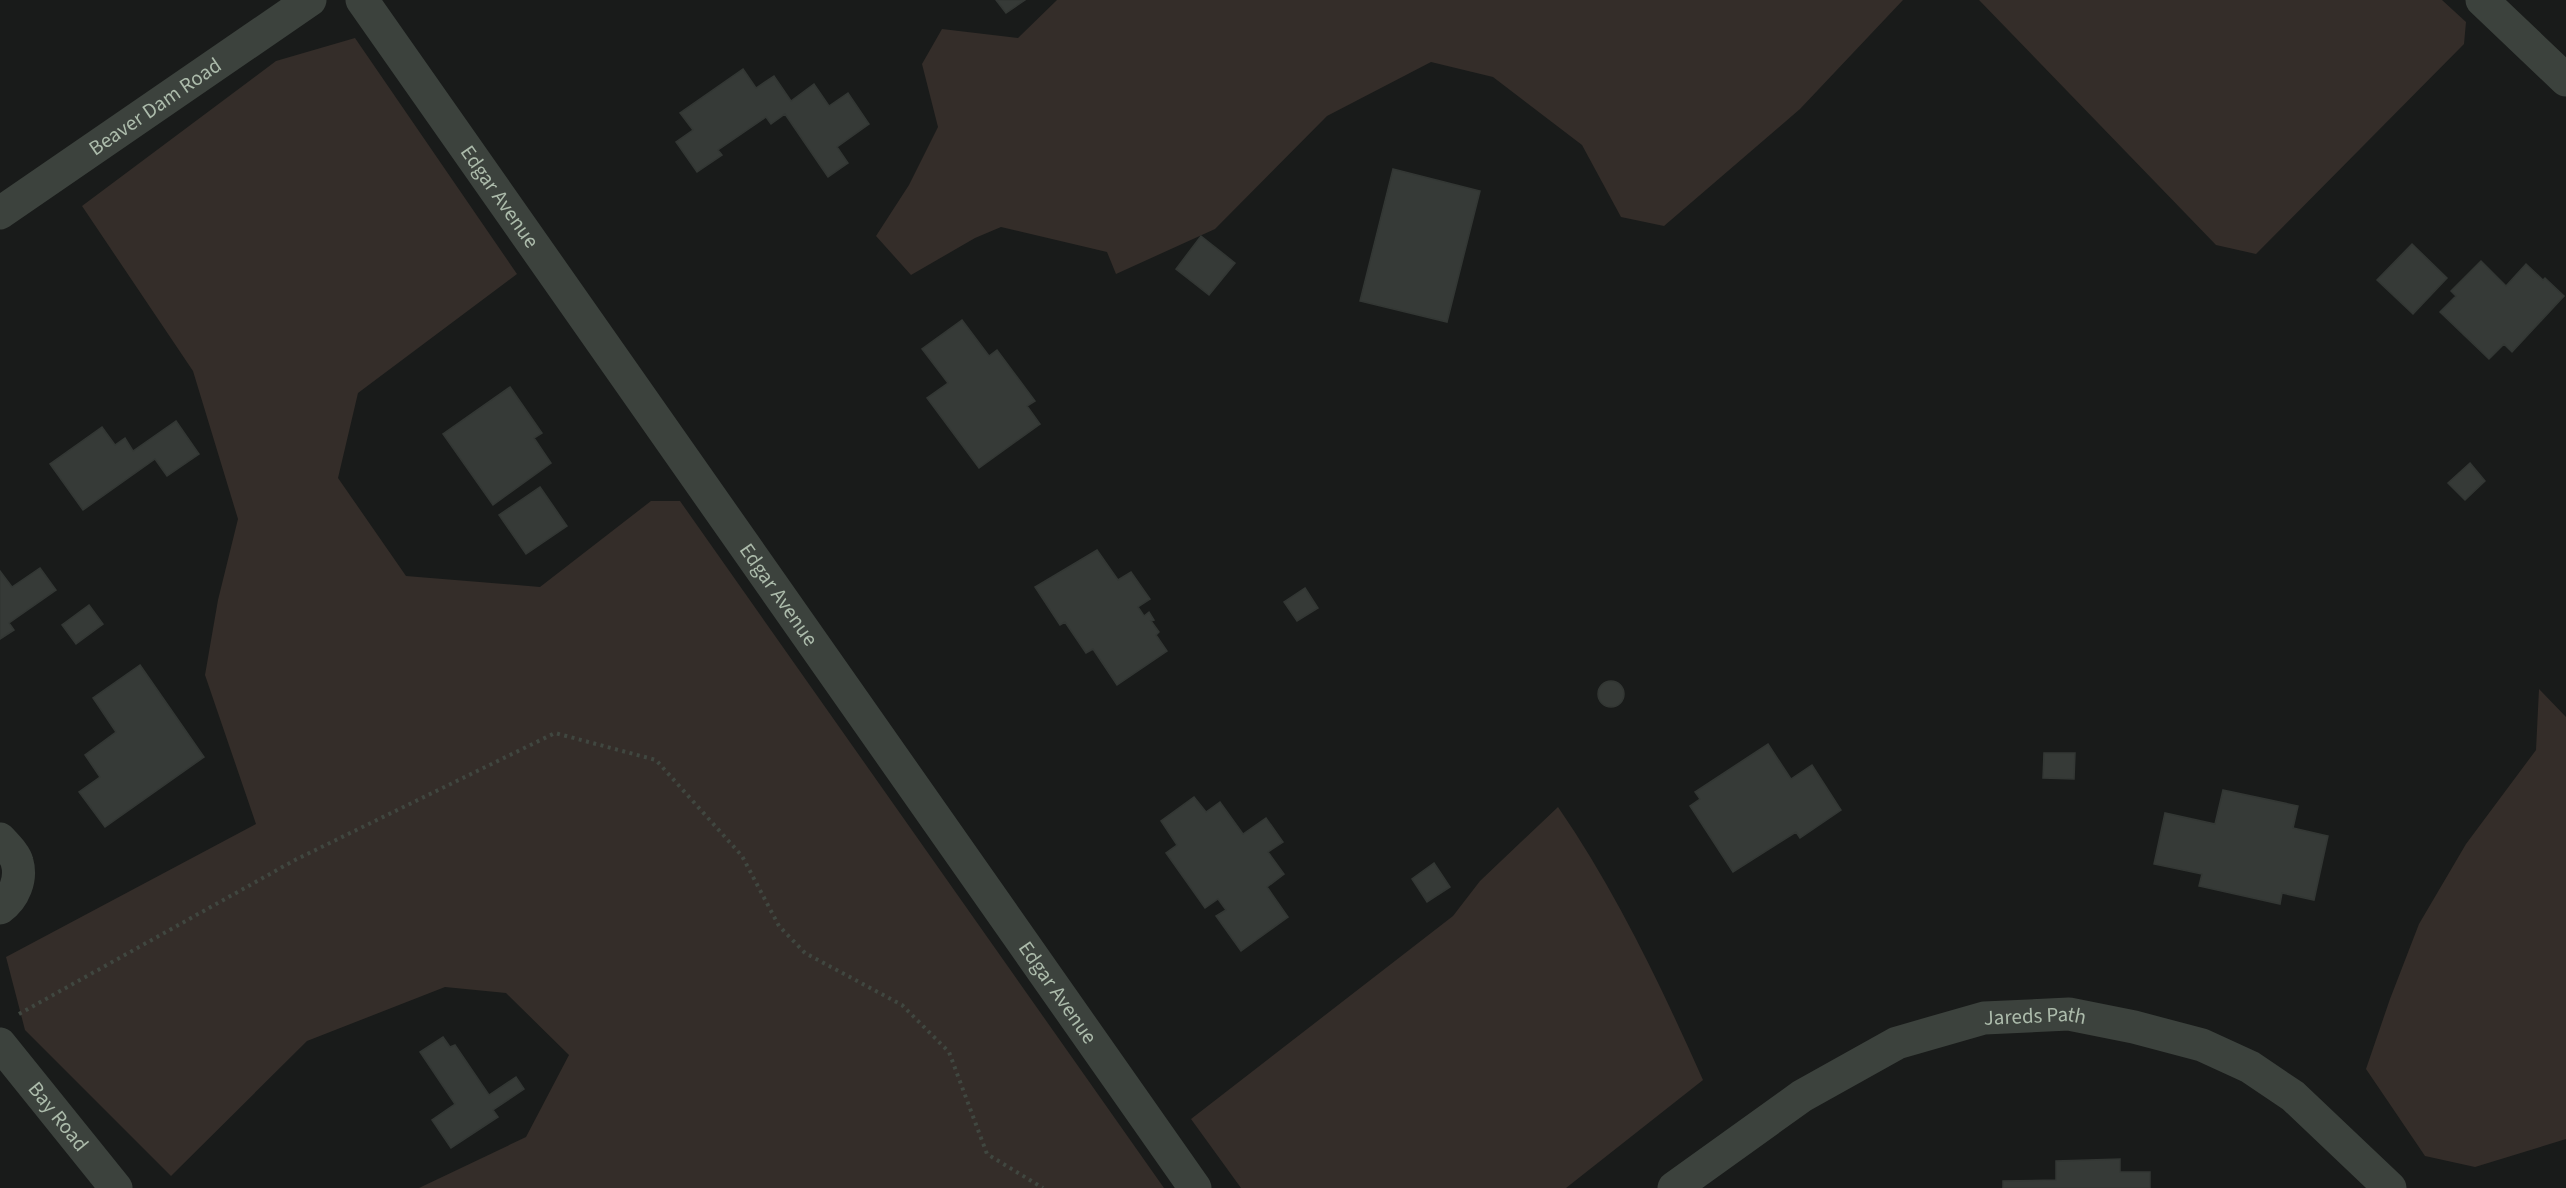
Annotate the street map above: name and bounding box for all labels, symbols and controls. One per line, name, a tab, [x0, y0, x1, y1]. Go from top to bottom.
street label: Beaver Dam Road	[83, 50, 227, 163]
street label: Edgar Avenue	[453, 139, 546, 254]
street label: Edgar Avenue	[732, 537, 825, 652]
street label: Edgar Avenue	[1011, 935, 1104, 1050]
street label: Jareds Path	[1983, 999, 2089, 1033]
street label: Bay Road	[21, 1075, 96, 1158]

